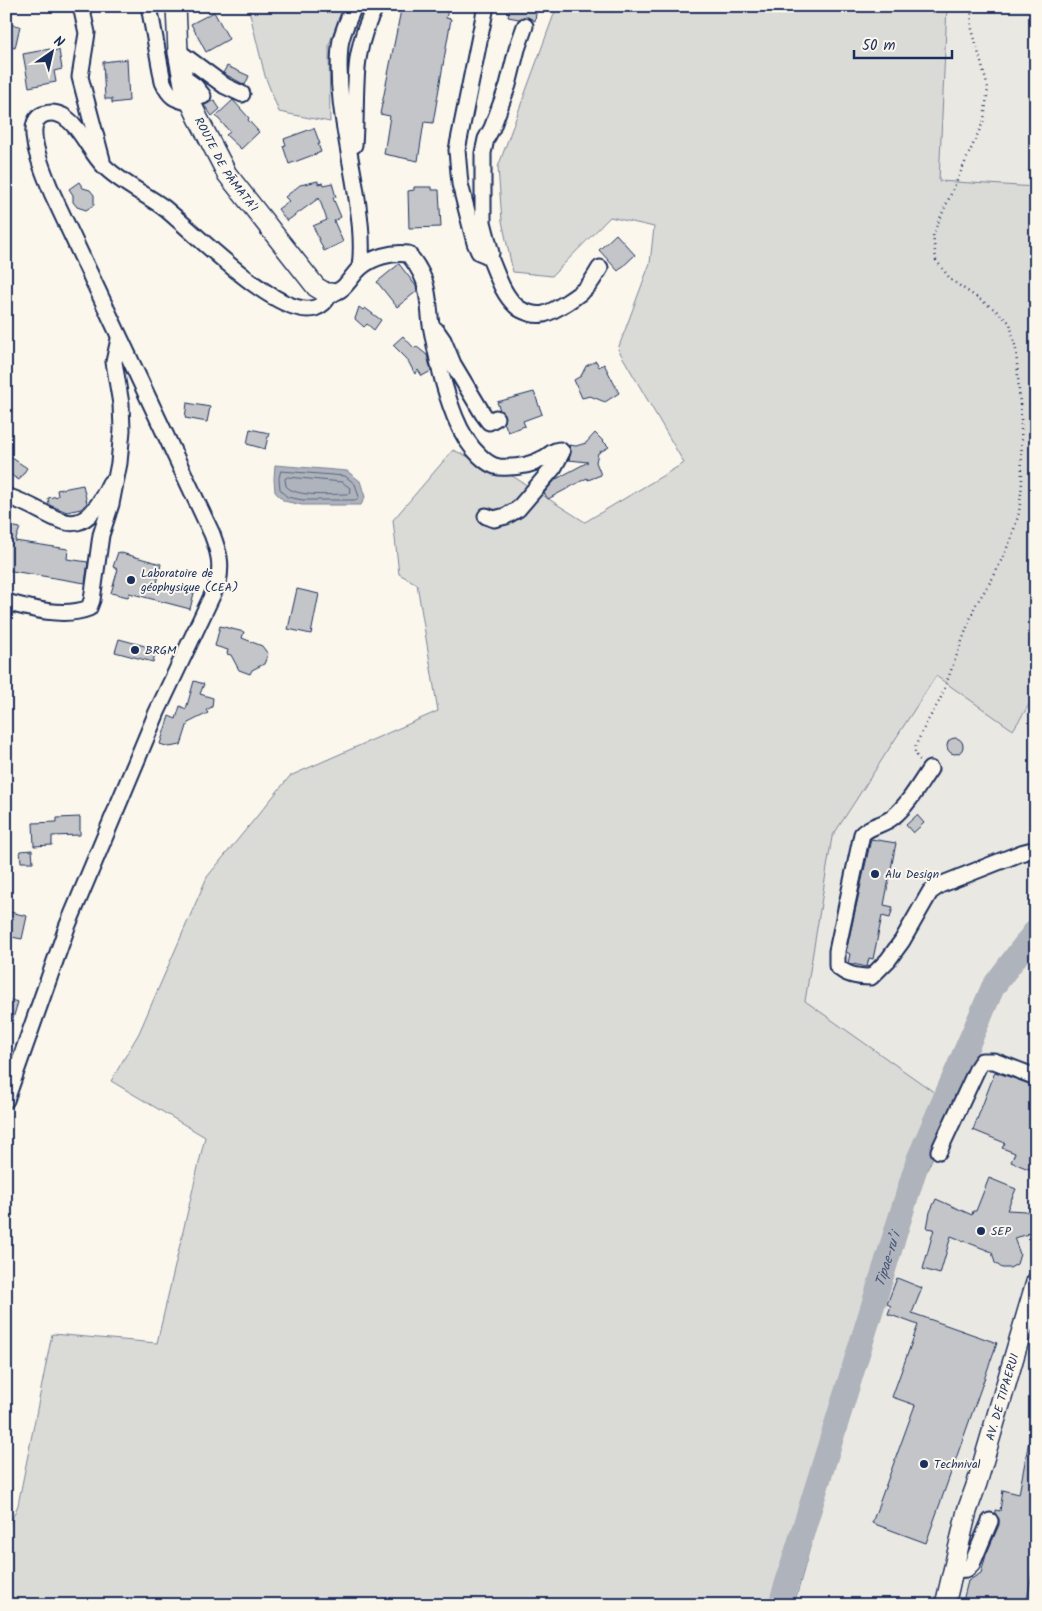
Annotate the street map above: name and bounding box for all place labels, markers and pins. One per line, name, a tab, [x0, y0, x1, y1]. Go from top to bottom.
place label: Laboratoire de géophysique (CEA)	[140, 564, 238, 597]
marker: Laboratoire de géophysique (CEA)	[125, 574, 137, 586]
place label: BRGM	[145, 641, 177, 660]
marker: BRGM	[129, 644, 141, 656]
place label: Alu Design	[885, 865, 939, 884]
marker: Alu Design	[869, 868, 881, 880]
place label: SEP	[991, 1222, 1011, 1241]
marker: SEP	[975, 1225, 987, 1237]
place label: Technival	[934, 1455, 981, 1474]
marker: Technival	[918, 1458, 930, 1470]

